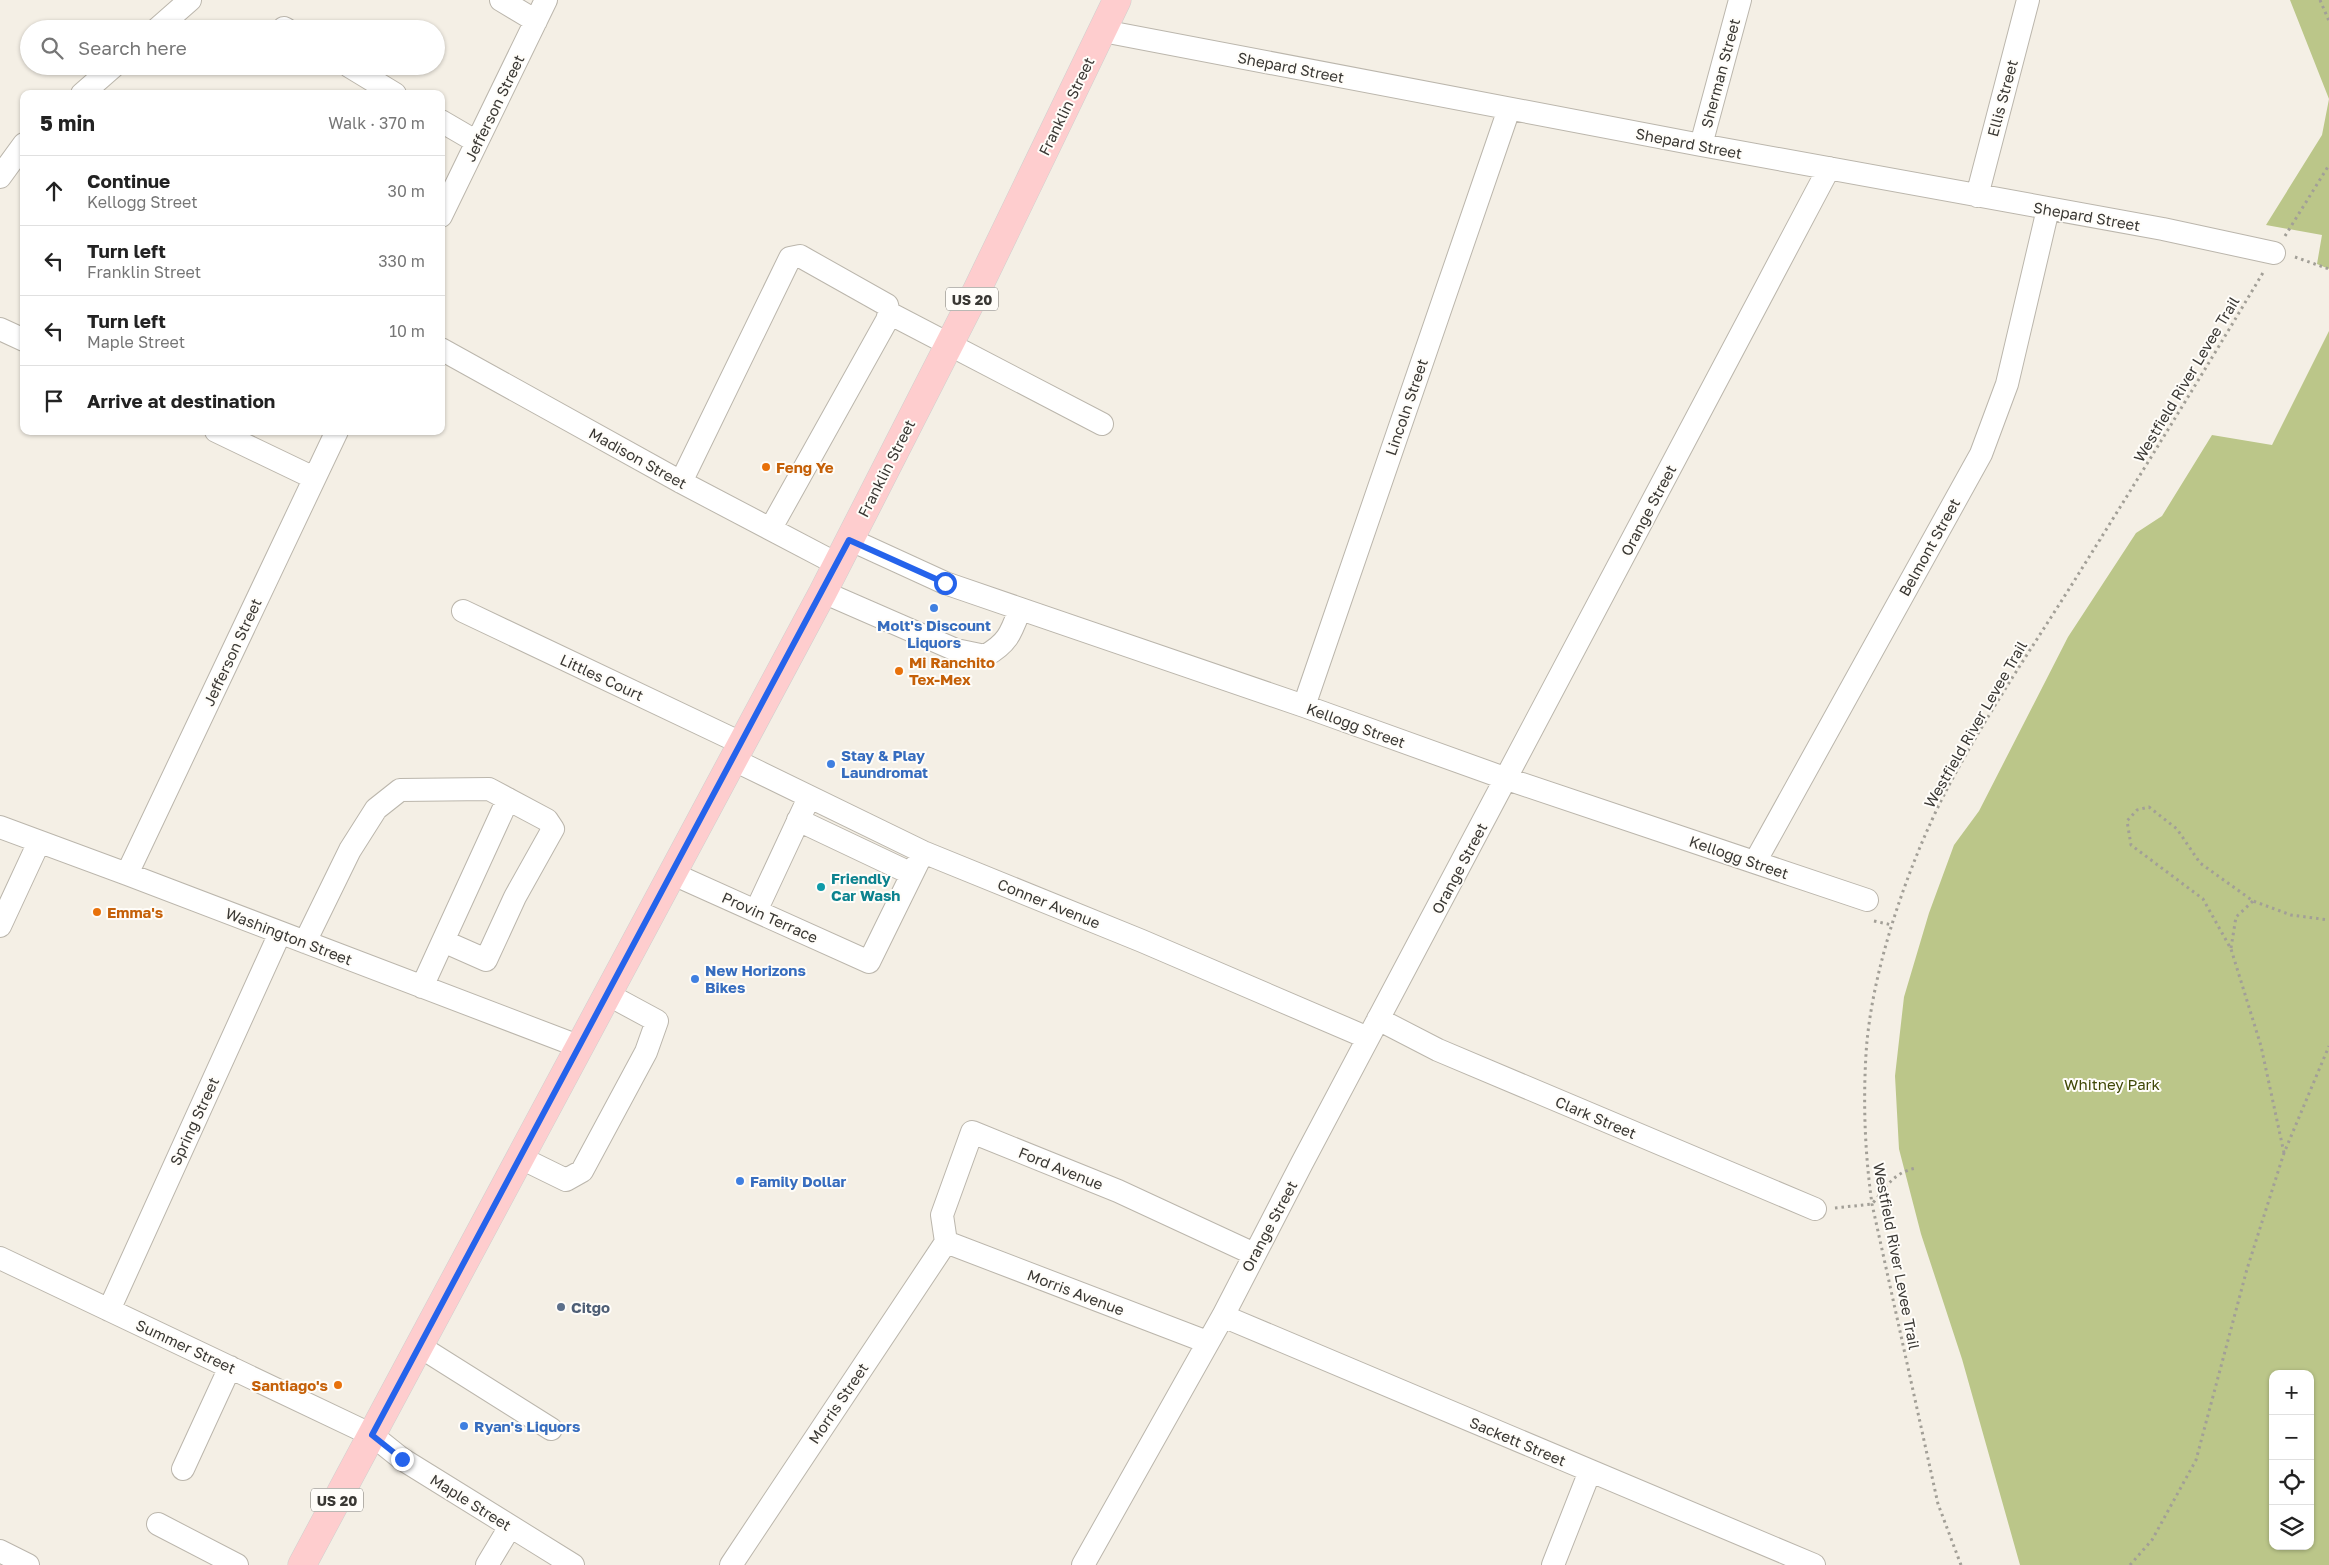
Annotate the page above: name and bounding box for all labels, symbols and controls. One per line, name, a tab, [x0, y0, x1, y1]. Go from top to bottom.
street label: Sherman Street	[1697, 16, 1743, 130]
search box	[20, 20, 445, 75]
icon: search	[38, 34, 66, 62]
text: Search here	[78, 36, 187, 59]
street label: Shepard Street	[1236, 48, 1346, 86]
street label: Jefferson Street	[460, 52, 528, 164]
street label: Franklin Street	[1034, 54, 1098, 158]
street label: Ellis Street	[1983, 58, 2021, 138]
text: 5 min	[40, 110, 95, 136]
text: Walk · 370 m	[328, 113, 425, 133]
street label: Shepard Street	[1634, 124, 1744, 162]
text: Continue	[87, 169, 170, 192]
icon: ahead	[40, 177, 68, 205]
text: 30 m	[388, 181, 425, 201]
text: Kellogg Street	[87, 192, 198, 212]
street label: Shepard Street	[2032, 198, 2142, 234]
text: Turn left	[87, 239, 166, 262]
icon: left	[40, 247, 68, 275]
text: 330 m	[378, 251, 425, 271]
text: Franklin Street	[87, 262, 201, 282]
road number: US 20	[946, 288, 998, 310]
street label: Westfield River Levee Trail	[2129, 293, 2243, 465]
text: Turn left	[87, 309, 166, 332]
icon: left	[40, 317, 68, 345]
text: 10 m	[389, 321, 425, 341]
text: Maple Street	[87, 332, 185, 352]
street label: Lincoln Street	[1381, 356, 1431, 458]
icon: arrive	[40, 387, 68, 415]
text: Arrive at destination	[87, 389, 275, 412]
street label: Franklin Street	[854, 416, 918, 520]
street label: Madison Street	[586, 424, 690, 492]
place label: Feng Ye	[776, 458, 834, 476]
marker: Feng Ye	[760, 461, 772, 473]
street label: Orange Street	[1616, 461, 1680, 559]
street label: Belmont Street	[1895, 495, 1963, 599]
route start	[934, 572, 957, 595]
street label: Jefferson Street	[199, 595, 265, 709]
marker: Molt's Discount Liquors	[928, 602, 940, 614]
place label: Molt's Discount Liquors	[877, 616, 991, 651]
street label: Westfield River Levee Trail	[1920, 637, 2030, 811]
street label: Littles Court	[557, 650, 647, 704]
place label: Mi Ranchito Tex-Mex	[909, 653, 995, 688]
marker: Mi Ranchito Tex-Mex	[893, 665, 905, 677]
street label: Kellogg Street	[1304, 699, 1408, 751]
place label: Stay & Play Laundromat	[841, 746, 928, 781]
marker: Stay & Play Laundromat	[825, 758, 837, 770]
street label: Orange Street	[1427, 819, 1491, 917]
street label: Kellogg Street	[1687, 832, 1791, 882]
place label: Friendly Car Wash	[831, 869, 900, 904]
street label: Conner Avenue	[995, 874, 1103, 932]
marker: Friendly Car Wash	[815, 881, 827, 893]
street label: Provin Terrace	[719, 888, 821, 946]
place label: Emma's	[107, 903, 163, 921]
street label: Washington Street	[223, 904, 355, 968]
marker: Emma's	[91, 906, 103, 918]
place label: New Horizons Bikes	[705, 961, 806, 996]
marker: New Horizons Bikes	[689, 973, 701, 985]
street label: Spring Street	[166, 1074, 222, 1168]
park label: Whitney Park	[2064, 1075, 2160, 1093]
street label: Clark Street	[1553, 1092, 1639, 1142]
street label: Ford Avenue	[1016, 1143, 1106, 1193]
street label: Westfield River Levee Trail	[1870, 1161, 1924, 1351]
place label: Family Dollar	[750, 1172, 847, 1190]
marker: Family Dollar	[734, 1175, 746, 1187]
street label: Orange Street	[1237, 1177, 1301, 1275]
street label: Morris Avenue	[1025, 1265, 1127, 1319]
place label: Citgo	[571, 1298, 610, 1316]
marker: Citgo	[555, 1301, 567, 1313]
street label: Summer Street	[133, 1315, 239, 1377]
street label: Morris Street	[804, 1359, 872, 1447]
map controls	[2269, 1370, 2314, 1550]
button: +	[2269, 1370, 2314, 1415]
place label: Santiago's	[251, 1376, 328, 1394]
marker: Santiago's	[332, 1379, 344, 1391]
street label: Sackett Street	[1467, 1413, 1569, 1469]
button: −	[2269, 1415, 2314, 1460]
place label: Ryan's Liquors	[474, 1417, 580, 1435]
marker: Ryan's Liquors	[458, 1420, 470, 1432]
route end	[391, 1448, 414, 1471]
button: locate	[2269, 1460, 2314, 1505]
street label: Maple Street	[427, 1470, 515, 1534]
road number: US 20	[311, 1488, 363, 1512]
button: layers	[2269, 1505, 2314, 1550]

